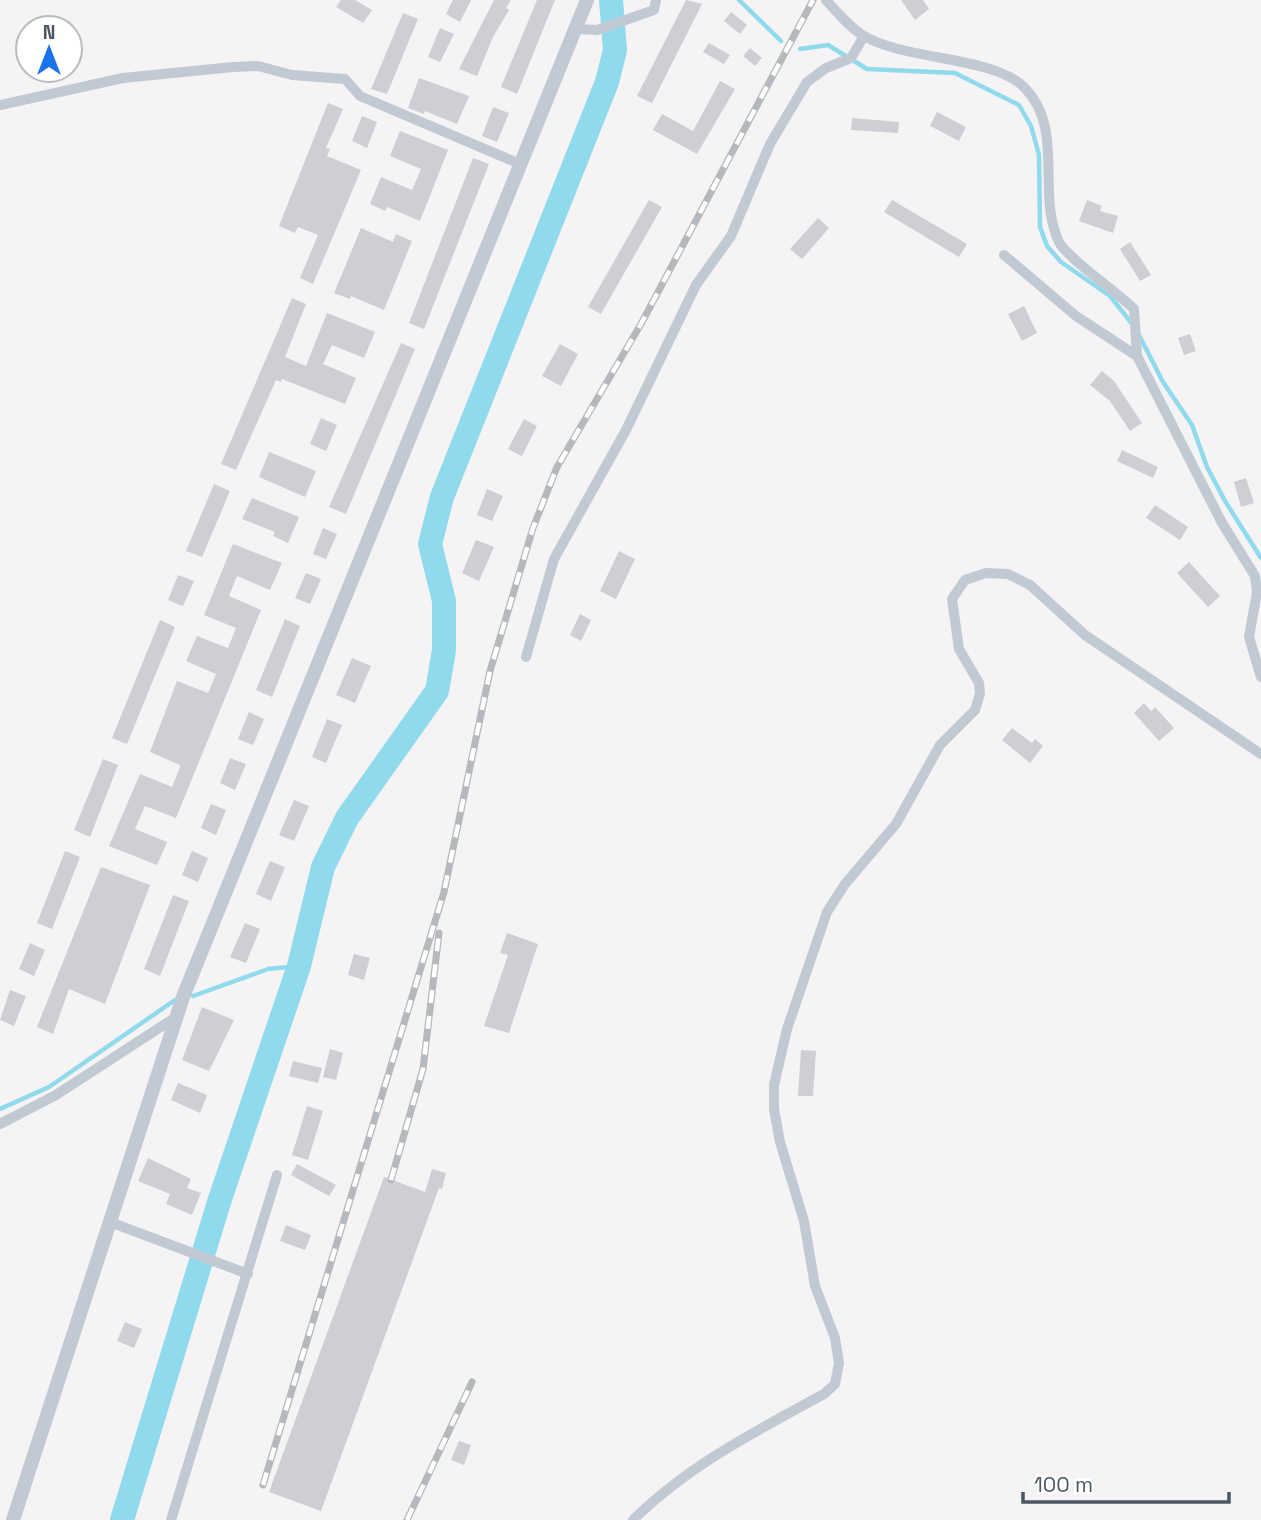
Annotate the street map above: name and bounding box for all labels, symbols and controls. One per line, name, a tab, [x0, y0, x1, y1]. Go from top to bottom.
north arrow	[14, 14, 84, 84]
text: N	[43, 20, 55, 45]
scale bar	[1023, 1460, 1230, 1504]
text: 100 m	[1034, 1471, 1093, 1498]

